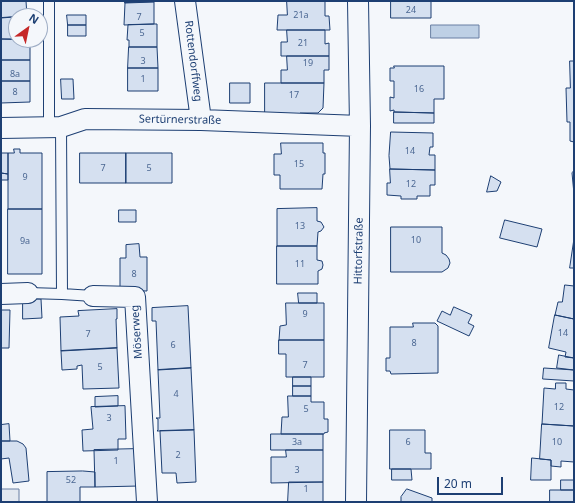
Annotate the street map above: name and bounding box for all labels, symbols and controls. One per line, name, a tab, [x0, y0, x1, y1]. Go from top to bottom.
house number: 24	[406, 5, 416, 15]
north arrow	[8, 8, 48, 48]
text: N	[26, 10, 42, 27]
house number: 21a	[293, 10, 309, 20]
house number: 7	[136, 12, 142, 22]
street label: Rottendorffweg	[181, 20, 205, 102]
house number: 5	[139, 28, 145, 38]
house number: 21	[298, 38, 308, 48]
house number: 3	[140, 56, 146, 66]
house number: 19	[303, 58, 313, 68]
house number: 8a	[10, 69, 20, 79]
house number: 1	[140, 74, 146, 84]
house number: 16	[414, 84, 424, 94]
house number: 8	[12, 87, 18, 97]
house number: 17	[289, 90, 299, 100]
street label: Sertürnerstraße	[139, 113, 221, 127]
house number: 14	[405, 146, 415, 156]
house number: 15	[294, 159, 304, 169]
house number: 7	[100, 163, 106, 173]
house number: 5	[146, 163, 152, 173]
house number: 9	[22, 172, 28, 182]
house number: 12	[406, 179, 416, 189]
street label: Hittorfstraße	[352, 217, 366, 285]
house number: 13	[295, 221, 305, 231]
house number: 10	[411, 235, 421, 245]
house number: 9a	[20, 236, 30, 246]
house number: 11	[295, 259, 305, 269]
house number: 8	[131, 269, 137, 279]
street label: Möserweg	[129, 304, 145, 360]
house number: 9	[302, 309, 308, 319]
house number: 14	[558, 328, 568, 338]
house number: 7	[85, 329, 91, 339]
house number: 8	[411, 338, 417, 348]
house number: 6	[170, 340, 176, 350]
house number: 7	[302, 360, 308, 370]
house number: 5	[97, 362, 103, 372]
house number: 4	[173, 389, 179, 399]
house number: 12	[554, 402, 564, 412]
house number: 5	[303, 404, 309, 414]
house number: 3	[106, 413, 112, 423]
house number: 3a	[292, 437, 302, 447]
house number: 6	[405, 437, 411, 447]
house number: 10	[552, 437, 562, 447]
house number: 2	[175, 450, 181, 460]
house number: 1	[113, 456, 119, 466]
house number: 3	[294, 465, 300, 475]
scale bar	[439, 469, 505, 495]
house number: 52	[66, 475, 76, 485]
text: 20 m	[444, 475, 472, 492]
house number: 1	[303, 484, 309, 494]

